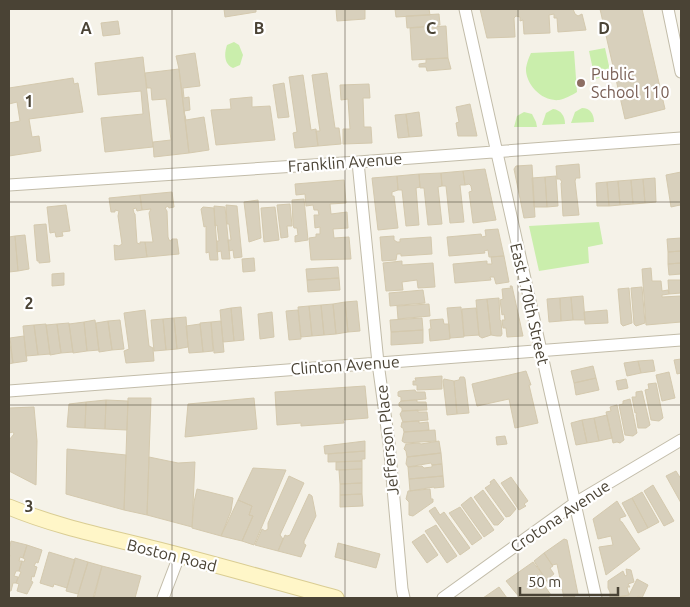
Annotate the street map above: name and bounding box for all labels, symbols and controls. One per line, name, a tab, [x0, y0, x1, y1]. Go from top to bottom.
text: A	[80, 19, 92, 37]
text: B	[254, 19, 264, 37]
text: C	[426, 19, 436, 37]
text: D	[598, 19, 610, 37]
place label: Public School 110	[591, 65, 670, 101]
marker: Public School 110	[575, 77, 587, 89]
text: 1	[24, 92, 34, 110]
street label: Franklin Avenue	[287, 149, 403, 175]
street label: East 170th Street	[507, 241, 553, 368]
text: 2	[24, 294, 34, 312]
street label: Clinton Avenue	[290, 352, 400, 378]
street label: Jefferson Place	[372, 384, 402, 496]
street label: Crotona Avenue	[507, 476, 613, 556]
text: 3	[24, 497, 34, 515]
street label: Boston Road	[125, 535, 219, 575]
scale bar	[520, 564, 618, 596]
text: 50 m	[528, 573, 561, 590]

